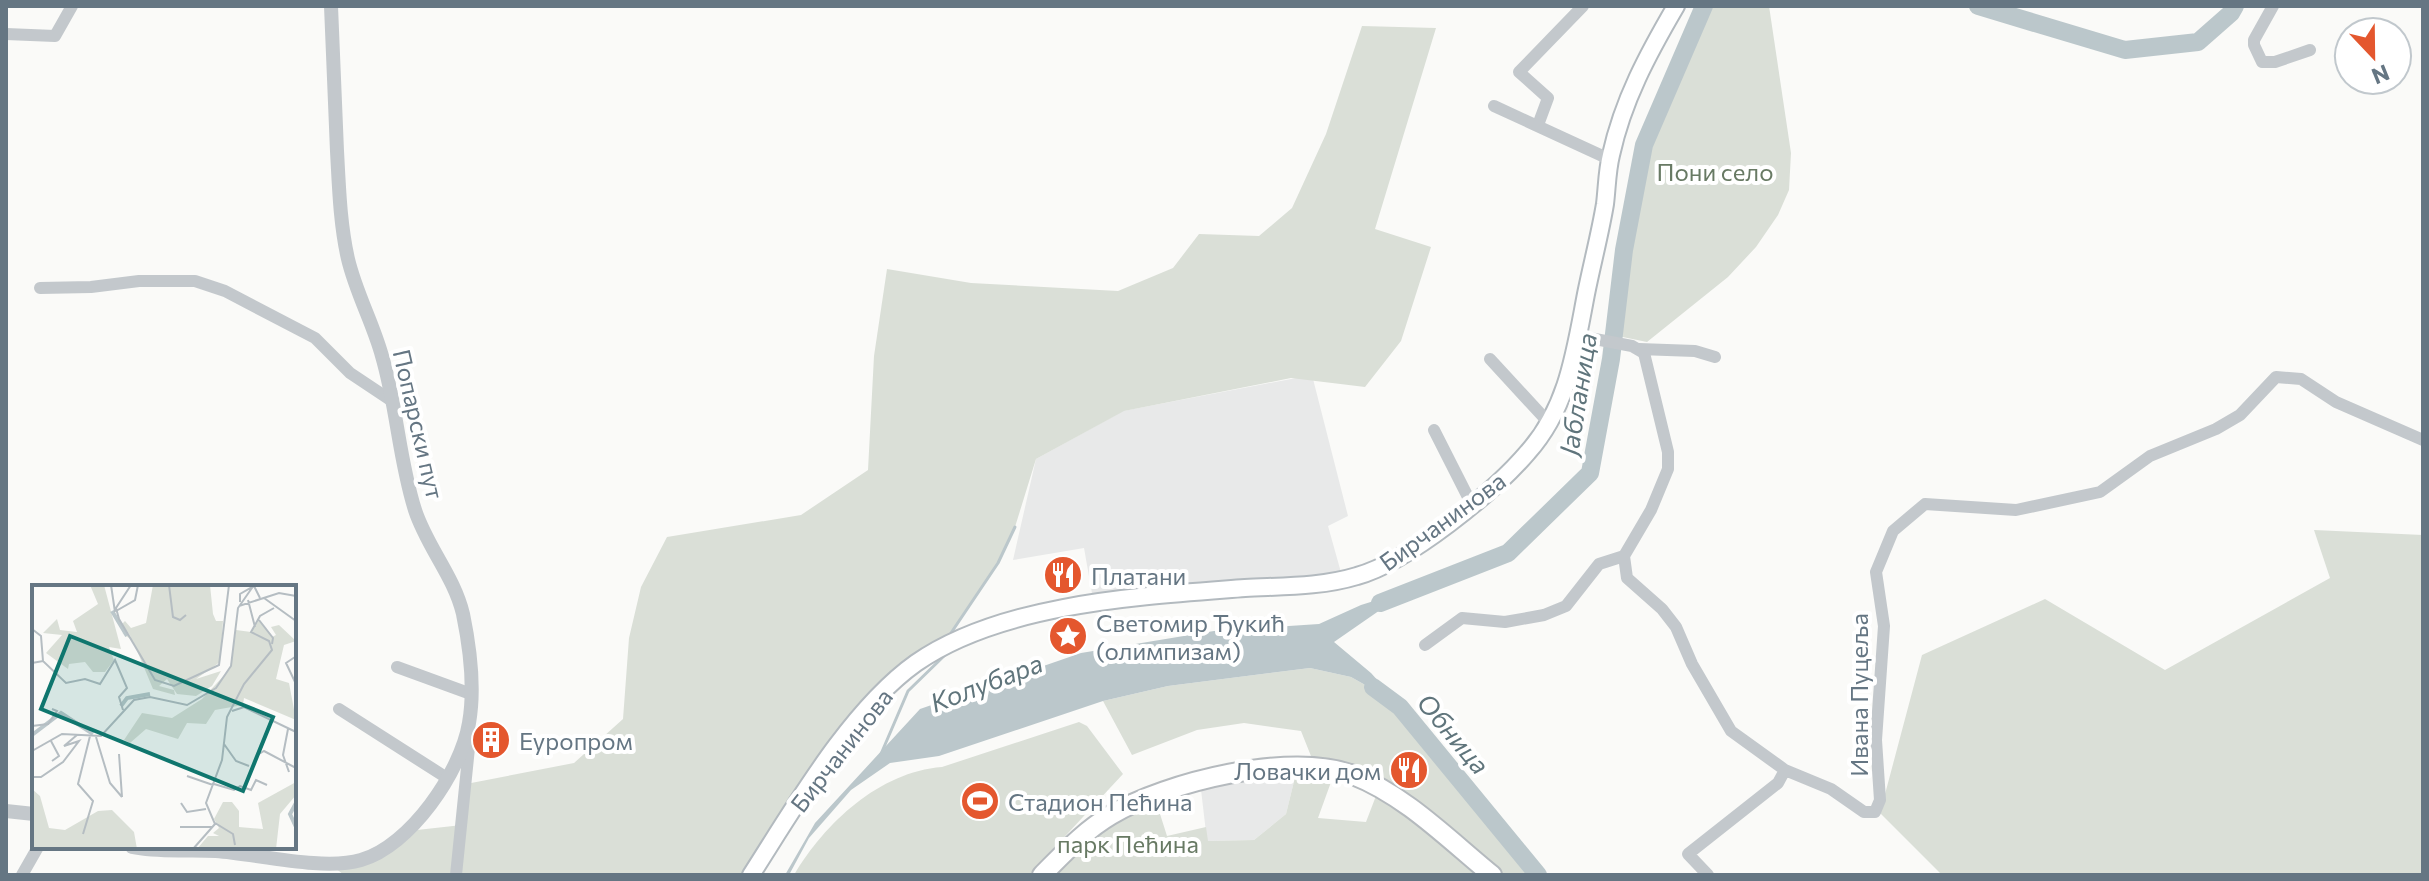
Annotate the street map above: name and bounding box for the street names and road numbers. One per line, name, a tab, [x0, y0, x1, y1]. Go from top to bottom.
street label: Попарски пут	[388, 346, 450, 502]
street label: Бирчанинова	[1373, 466, 1511, 576]
street label: Ивана Пуцеља	[1844, 613, 1873, 777]
street label: Бирчанинова	[784, 683, 898, 817]

